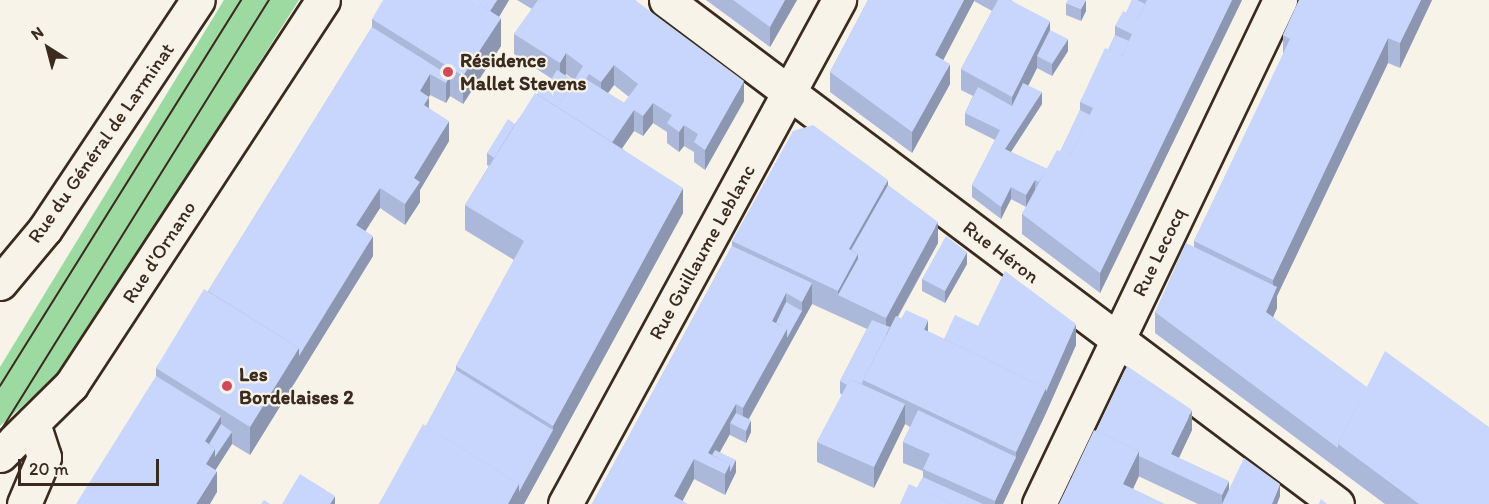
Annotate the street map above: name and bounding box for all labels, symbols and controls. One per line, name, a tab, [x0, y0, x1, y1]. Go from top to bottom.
north arrow	[18, 18, 78, 78]
text: N	[27, 22, 47, 44]
street label: Rue du Général de Larminat	[22, 38, 180, 248]
place label: Résidence Mallet Stevens	[460, 48, 586, 95]
marker: Résidence Mallet Stevens	[441, 65, 455, 79]
street label: Rue Guillaume Leblanc	[644, 160, 760, 344]
street label: Rue d'Ornano	[117, 196, 201, 308]
street label: Rue Lecocq	[1127, 204, 1191, 300]
street label: Rue Héron	[958, 216, 1044, 288]
place label: Les Bordelaises 2	[239, 362, 354, 409]
marker: Les Bordelaises 2	[220, 379, 234, 393]
scale bar	[21, 447, 162, 485]
text: 20 m	[29, 458, 69, 480]

